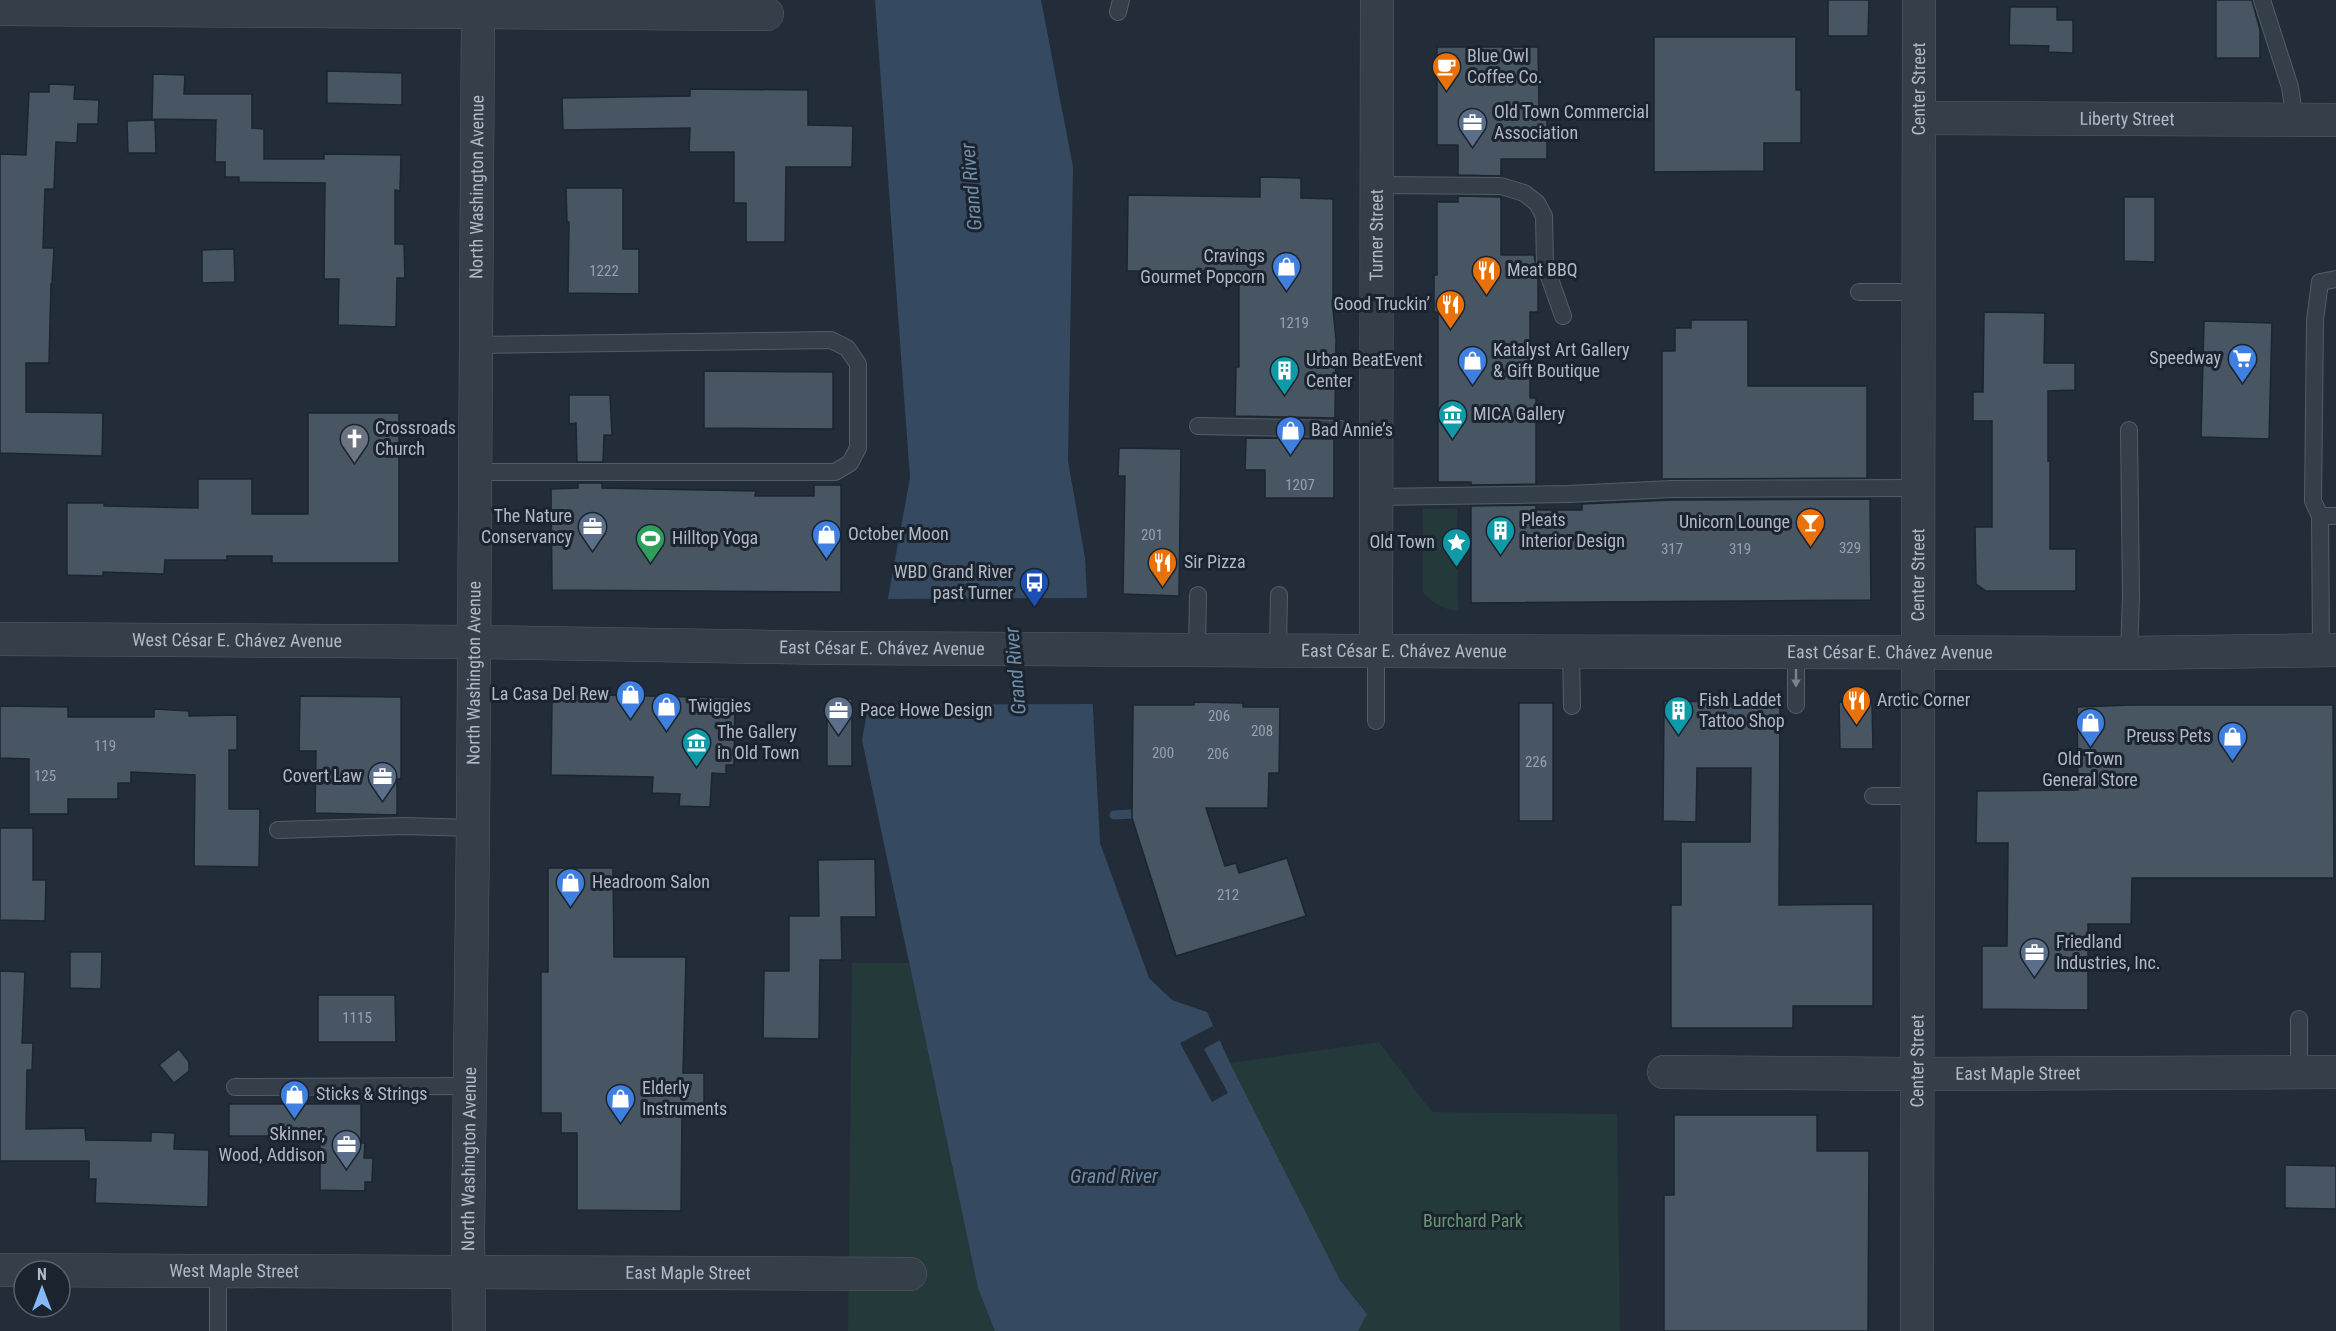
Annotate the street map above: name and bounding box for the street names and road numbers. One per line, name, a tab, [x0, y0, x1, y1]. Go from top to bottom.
street label: Center Street	[1908, 43, 1929, 136]
street label: North Washington Avenue	[465, 95, 488, 279]
street label: Liberty Street	[2079, 108, 2175, 129]
street label: Turner Street	[1366, 189, 1387, 281]
street label: Center Street	[1907, 528, 1928, 622]
street label: North Washington Avenue	[462, 581, 485, 765]
street label: West César E. Chávez Avenue	[132, 629, 342, 651]
street label: East César E. Chávez Avenue	[779, 636, 985, 659]
street label: East César E. Chávez Avenue	[1301, 640, 1507, 661]
street label: East César E. Chávez Avenue	[1787, 641, 1993, 663]
street label: Center Street	[1906, 1014, 1927, 1107]
street label: East Maple Street	[1955, 1062, 2081, 1084]
street label: North Washington Avenue	[457, 1067, 480, 1251]
street label: West Maple Street	[169, 1260, 299, 1281]
street label: East Maple Street	[625, 1262, 751, 1283]

